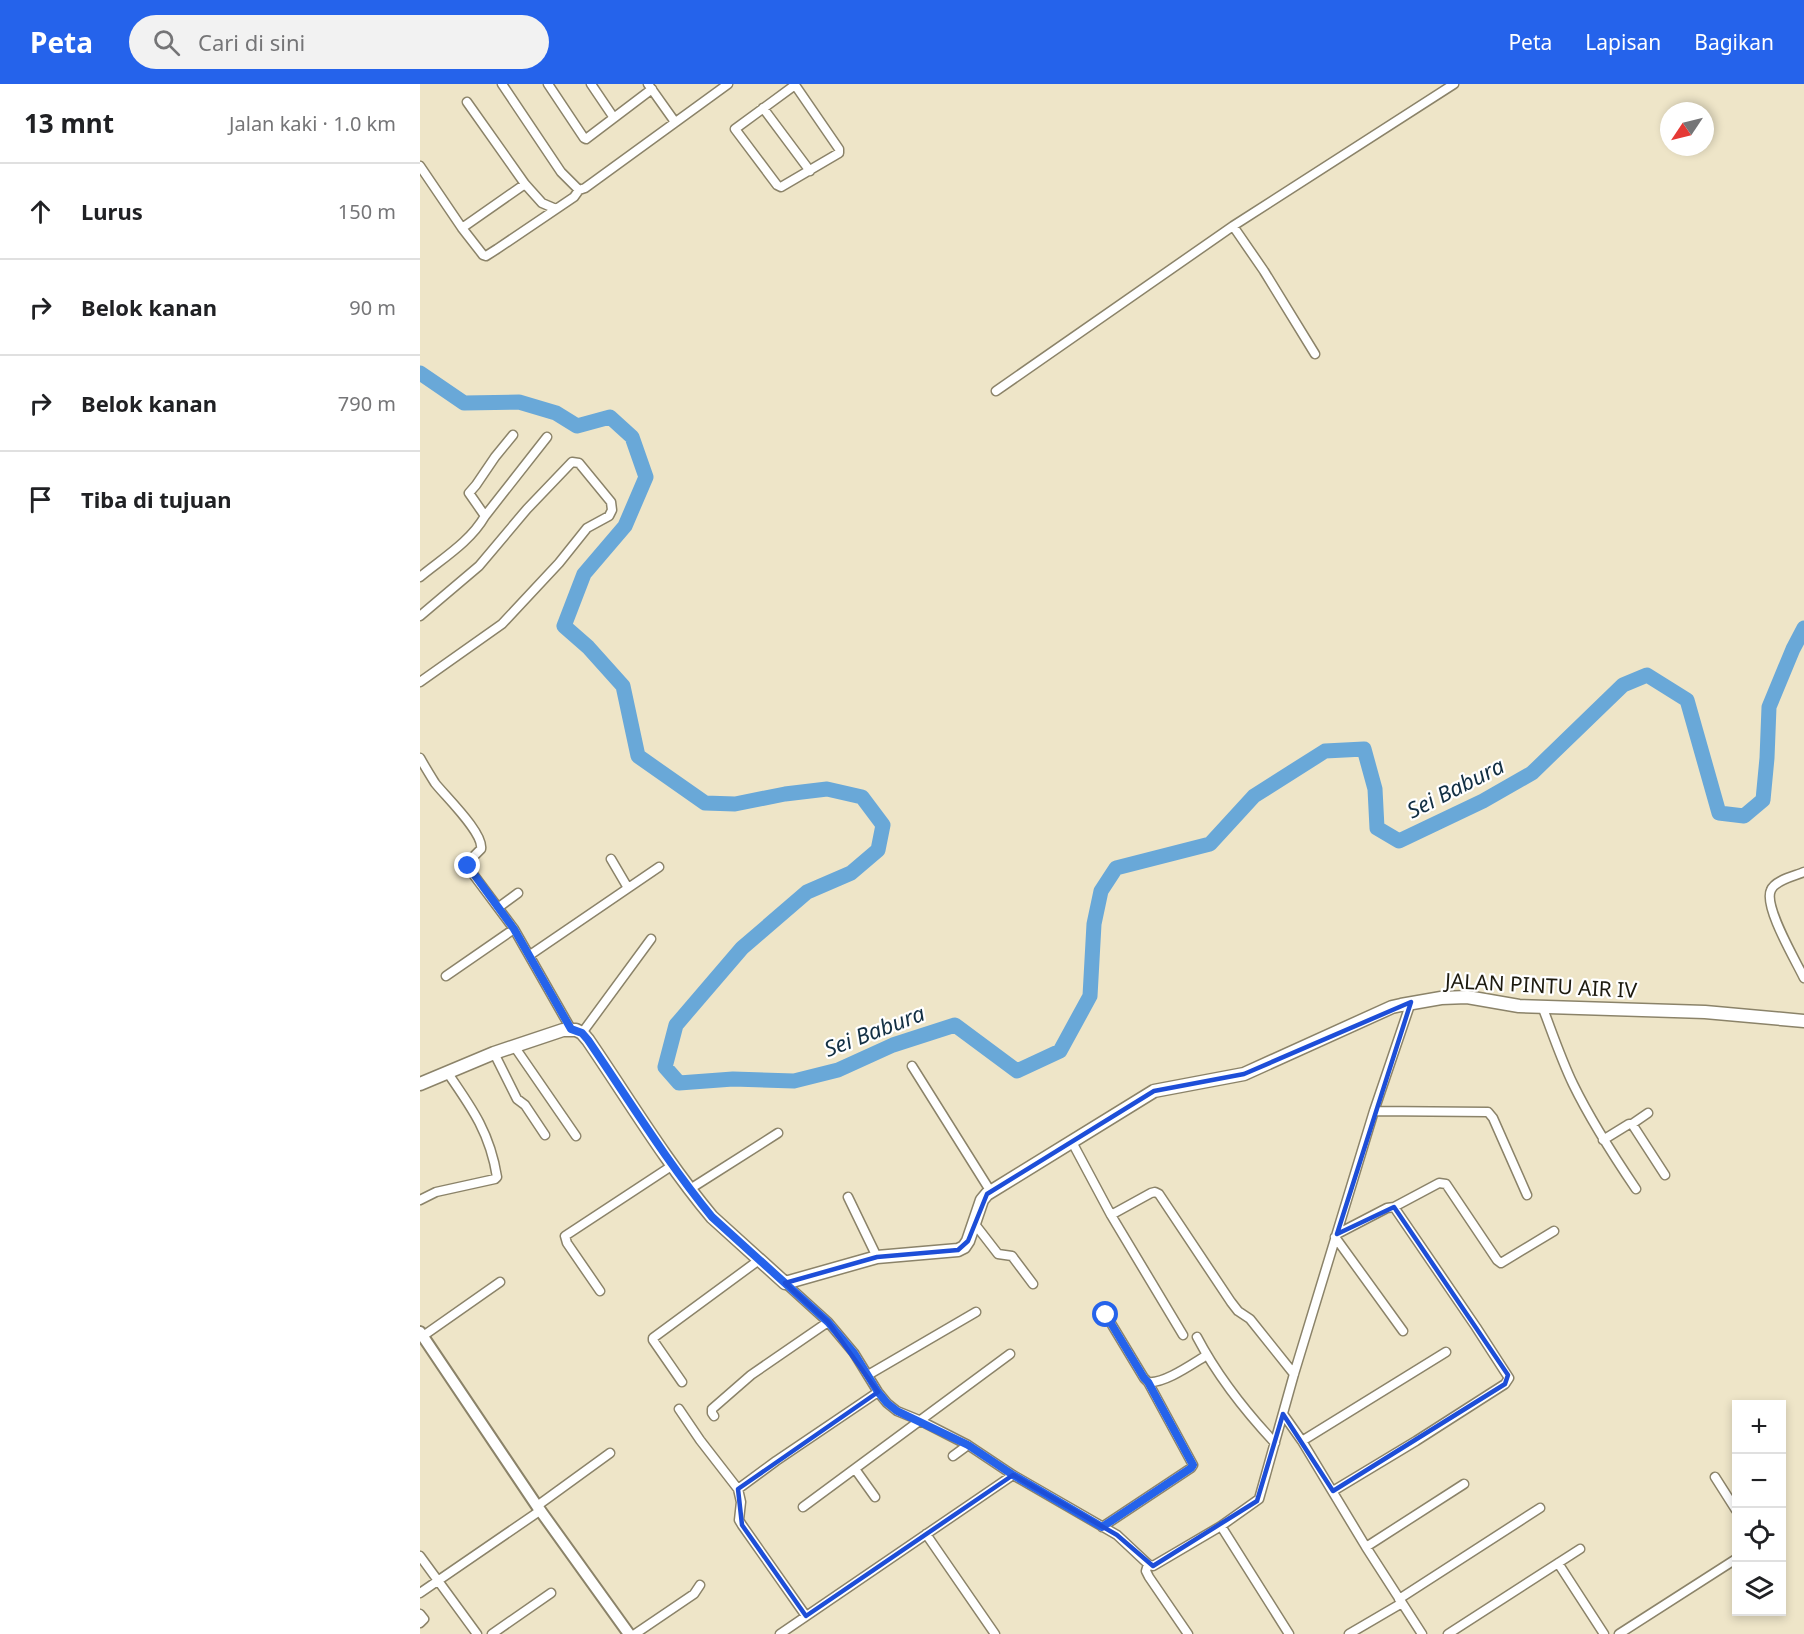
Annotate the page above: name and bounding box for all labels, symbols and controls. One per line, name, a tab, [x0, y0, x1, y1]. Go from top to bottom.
search box	[129, 15, 549, 69]
text: Peta	[30, 23, 93, 61]
icon: search	[150, 26, 183, 59]
text: Cari di sini	[198, 27, 305, 57]
text: Peta	[1508, 28, 1552, 56]
text: Lapisan	[1585, 28, 1661, 56]
text: Bagikan	[1694, 28, 1774, 56]
north arrow	[1660, 102, 1714, 156]
text: 13 mnt	[24, 105, 114, 141]
text: Jalan kaki · 1.0 km	[229, 110, 396, 137]
icon: ahead	[24, 195, 57, 228]
text: Lurus	[81, 196, 143, 226]
text: 150 m	[338, 198, 396, 225]
icon: right	[24, 291, 57, 324]
text: Belok kanan	[81, 292, 217, 322]
text: 90 m	[349, 294, 396, 321]
icon: right	[24, 387, 57, 420]
text: Belok kanan	[81, 388, 217, 418]
text: 790 m	[338, 390, 396, 417]
icon: arrive	[24, 483, 57, 516]
text: Tiba di tujuan	[81, 484, 231, 514]
water label: Sei Babura	[1401, 749, 1509, 824]
route end	[454, 852, 480, 878]
street label: JALAN PINTU AIR IV	[1442, 966, 1638, 1004]
water label: Sei Babura	[819, 997, 929, 1063]
route start	[1092, 1301, 1118, 1327]
map controls	[1732, 1400, 1786, 1616]
button: +	[1732, 1400, 1786, 1454]
button: −	[1732, 1454, 1786, 1508]
button: locate	[1732, 1508, 1786, 1562]
button: layers	[1732, 1562, 1786, 1616]

